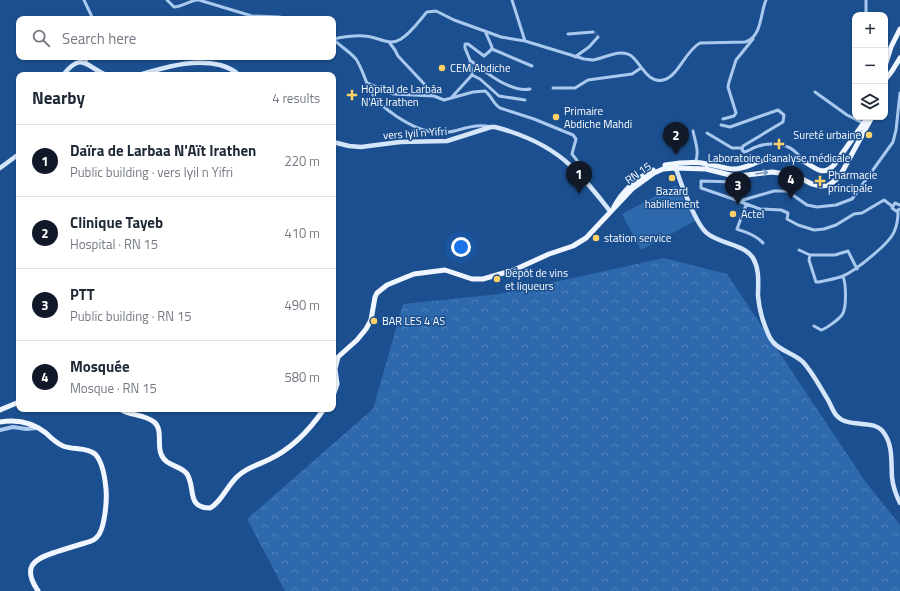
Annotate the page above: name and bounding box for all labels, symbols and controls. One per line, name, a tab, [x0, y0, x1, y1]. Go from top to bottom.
map controls	[852, 12, 888, 120]
button: +	[852, 12, 888, 48]
search box	[16, 16, 336, 60]
icon: search	[30, 27, 52, 49]
text: Search here	[62, 27, 136, 50]
button: −	[852, 48, 888, 84]
place label: CEM Abdiche	[450, 60, 511, 76]
marker: CEM Abdiche	[437, 63, 447, 73]
place label: Hôpital de Larbâa N'Aït Irathen	[361, 81, 442, 110]
button: layers	[852, 84, 888, 120]
text: Nearby	[32, 85, 85, 111]
text: 4 results	[272, 88, 320, 108]
marker: Hôpital de Larbâa N'Aït Irathen	[346, 89, 358, 101]
place label: Primaire Abdiche Mahdi	[564, 103, 632, 132]
marker: Primaire Abdiche Mahdi	[551, 112, 561, 122]
pin: 2	[663, 122, 689, 155]
street label: vers Iγil n Yifri	[382, 123, 448, 143]
place label: Sureté urbaine	[793, 127, 861, 143]
marker: Sureté urbaine	[864, 130, 874, 140]
marker: Laboratoire d'analyse médicale	[773, 138, 785, 150]
text: Daïra de Larbaa N'Aït Irathen	[70, 139, 256, 162]
place label: Laboratoire d'analyse médicale	[708, 150, 851, 166]
text: 1	[41, 151, 49, 171]
text: 220 m	[284, 151, 320, 171]
street label: RN 15	[622, 158, 654, 188]
pin: 1	[566, 161, 592, 194]
text: Public building · vers Iγil n Yifri	[70, 162, 233, 182]
pin: 4	[778, 166, 804, 199]
place label: Pharmacie principale	[828, 167, 878, 196]
one-way arrow	[755, 169, 768, 177]
pin: 3	[725, 172, 751, 205]
marker: Bazard habillement	[667, 173, 677, 183]
marker: Pharmacie principale	[815, 176, 825, 186]
place label: Bazard habillement	[645, 183, 699, 212]
place label: Actel	[741, 206, 764, 222]
marker: Actel	[728, 209, 738, 219]
text: Clinique Tayeb	[70, 211, 163, 234]
text: 2	[41, 223, 49, 243]
text: 410 m	[284, 223, 320, 243]
place label: station service	[604, 230, 672, 246]
marker: station service	[591, 233, 601, 243]
text: Hospital · RN 15	[70, 234, 158, 254]
your location	[451, 237, 471, 257]
place label: Dépôt de vins et liqueurs	[505, 265, 568, 294]
marker: Dépôt de vins et liqueurs	[492, 274, 502, 284]
text: PTT	[70, 283, 95, 306]
text: 3	[41, 295, 49, 315]
text: 490 m	[284, 295, 320, 315]
text: Public building · RN 15	[70, 306, 192, 326]
place label: BAR LES 4 AS	[382, 313, 445, 329]
marker: BAR LES 4 AS	[369, 316, 379, 326]
text: Mosquée	[70, 355, 130, 378]
text: 4	[41, 367, 49, 387]
text: 580 m	[284, 367, 320, 387]
text: Mosque · RN 15	[70, 378, 157, 398]

